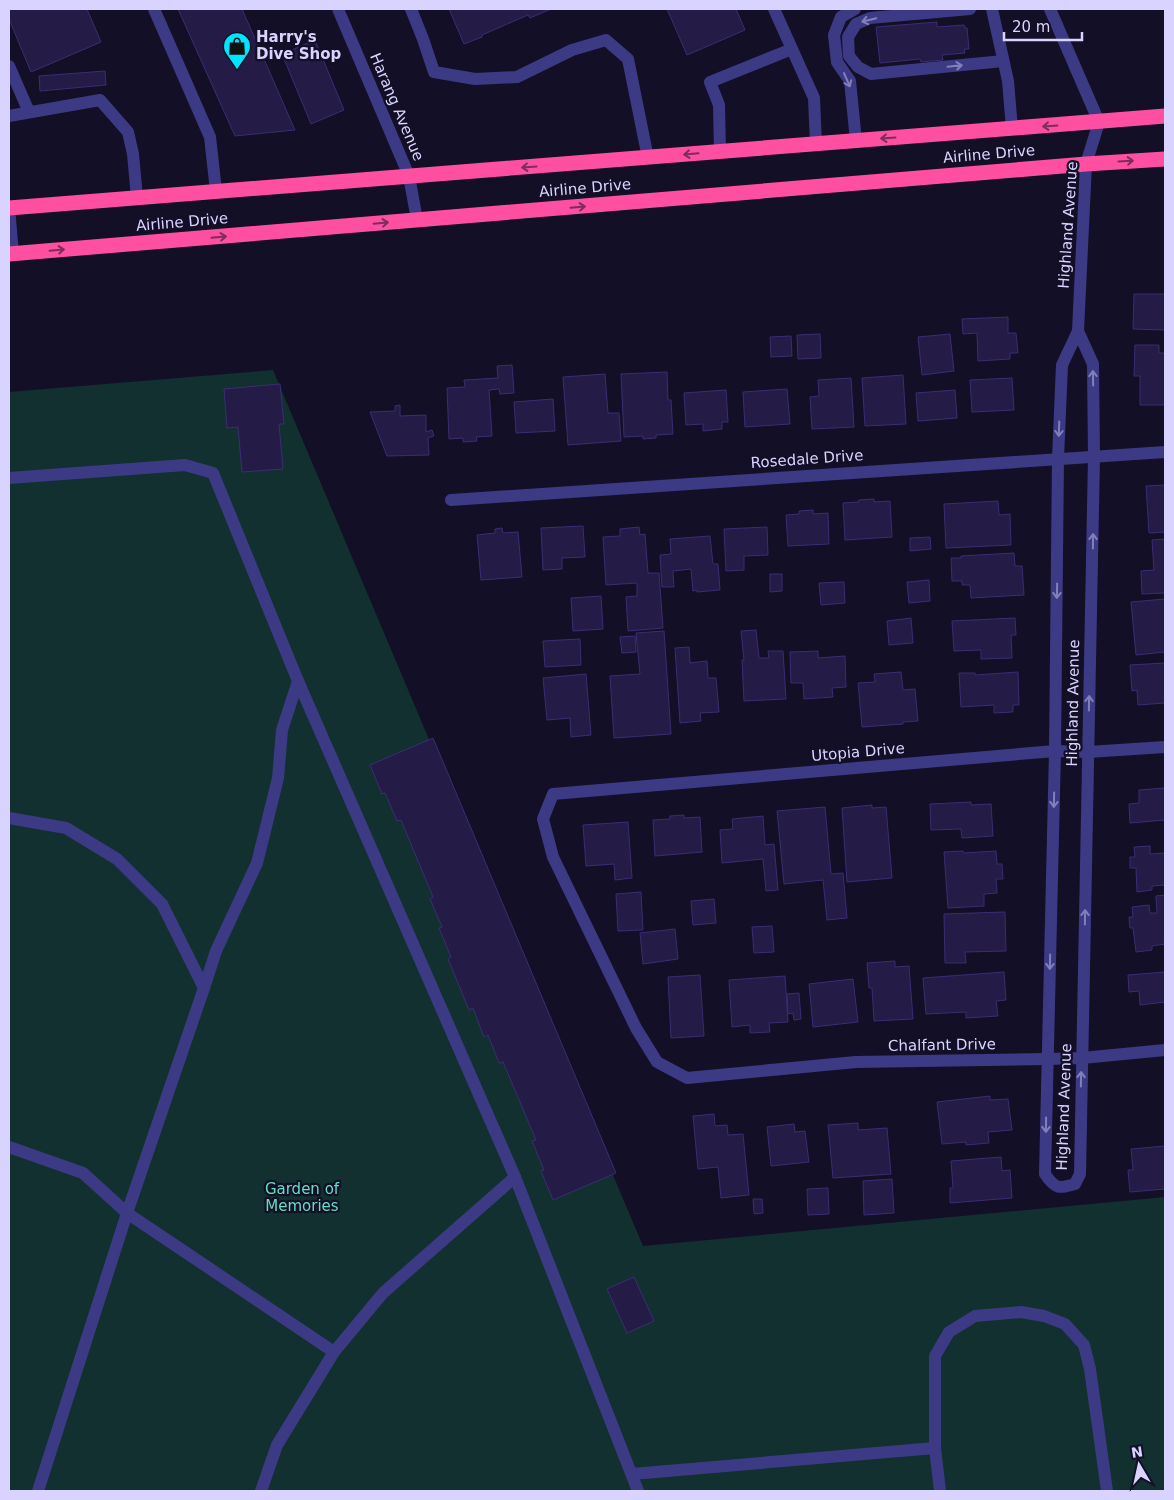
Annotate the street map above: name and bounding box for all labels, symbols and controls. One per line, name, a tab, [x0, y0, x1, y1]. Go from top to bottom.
scale bar	[1004, 10, 1082, 42]
one-way arrow	[862, 15, 878, 25]
text: 20 m	[1012, 18, 1050, 36]
place label: Harry's Dive Shop	[256, 28, 342, 63]
shop icon: Harry's Dive Shop	[222, 31, 252, 70]
street label: Harang Avenue	[366, 50, 428, 164]
one-way arrow	[947, 61, 963, 70]
one-way arrow	[843, 72, 853, 87]
one-way arrow	[1042, 121, 1058, 130]
one-way arrow	[880, 134, 896, 143]
street label: Airline Drive	[942, 141, 1036, 167]
one-way arrow	[684, 149, 700, 159]
one-way arrow	[1117, 157, 1133, 166]
street label: Highland Avenue	[1055, 161, 1081, 289]
one-way arrow	[521, 162, 537, 171]
street label: Airline Drive	[538, 175, 632, 201]
one-way arrow	[570, 202, 586, 211]
street label: Airline Drive	[135, 209, 229, 235]
one-way arrow	[373, 219, 389, 228]
one-way arrow	[211, 232, 227, 241]
one-way arrow	[49, 245, 65, 255]
one-way arrow	[1088, 370, 1098, 386]
one-way arrow	[1055, 420, 1064, 436]
street label: Rosedale Drive	[750, 446, 864, 472]
one-way arrow	[1088, 533, 1097, 549]
one-way arrow	[1052, 582, 1062, 599]
street label: Highland Avenue	[1063, 639, 1083, 767]
one-way arrow	[1084, 695, 1094, 712]
street label: Utopia Drive	[811, 739, 905, 765]
one-way arrow	[1049, 791, 1059, 807]
one-way arrow	[1080, 909, 1090, 925]
one-way arrow	[1045, 954, 1055, 970]
street label: Chalfant Drive	[888, 1035, 996, 1055]
street label: Highland Avenue	[1053, 1043, 1075, 1171]
one-way arrow	[1077, 1071, 1086, 1087]
one-way arrow	[1041, 1116, 1051, 1132]
park label: Garden of Memories	[265, 1180, 340, 1215]
north arrow	[1114, 1440, 1164, 1490]
text: N	[1130, 1443, 1144, 1461]

